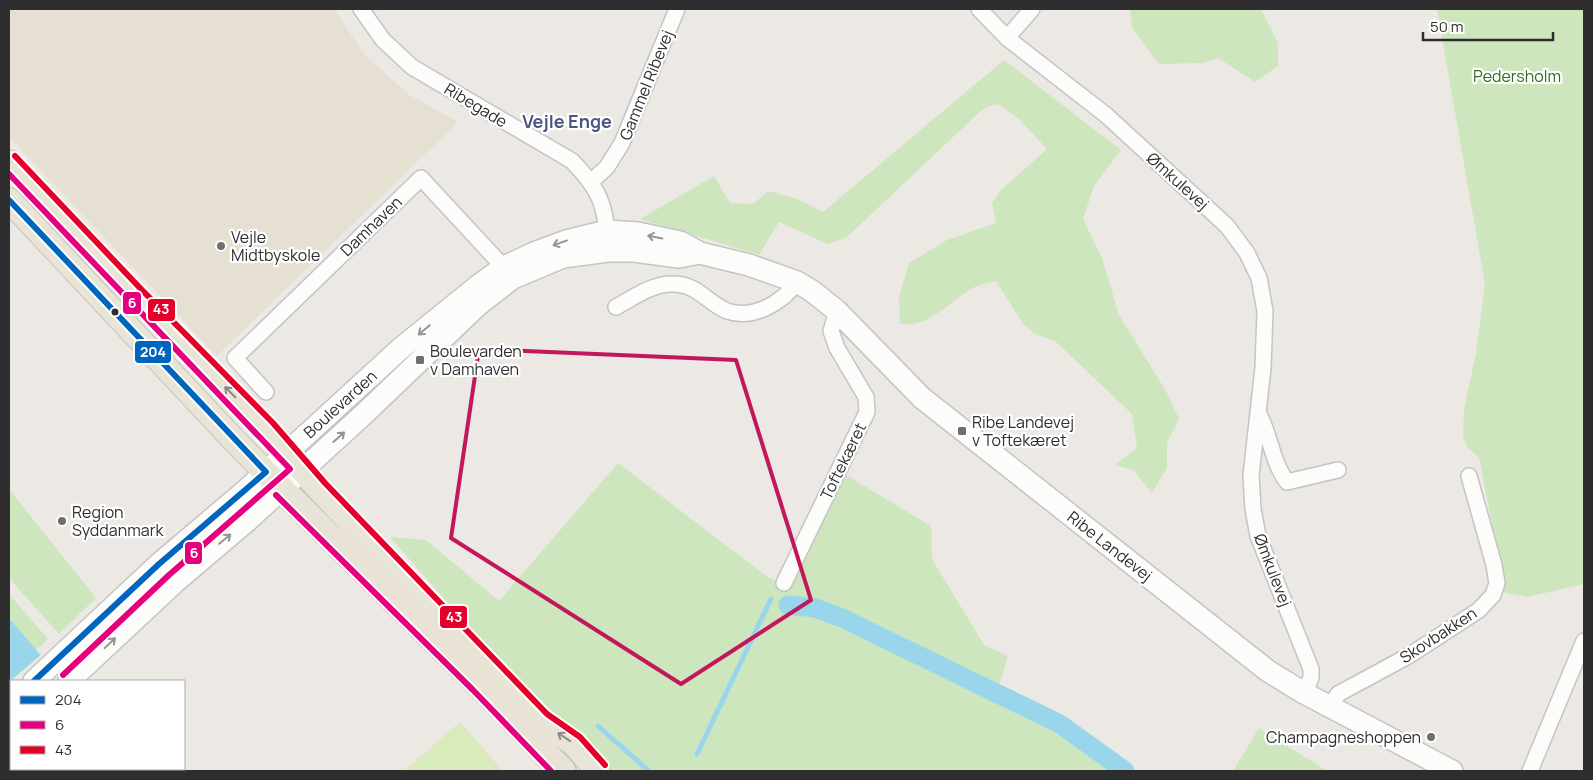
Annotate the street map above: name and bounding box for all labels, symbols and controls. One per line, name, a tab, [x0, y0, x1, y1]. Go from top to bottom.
scale bar	[1423, 10, 1553, 42]
text: 50 m	[1430, 16, 1464, 37]
street label: Gammel Ribevej	[614, 27, 678, 143]
park label: Pedersholm	[1473, 65, 1561, 87]
street label: Ribegade	[440, 78, 512, 132]
district label: Vejle Enge	[522, 109, 612, 133]
street label: Ømkulevej	[1142, 147, 1214, 215]
street label: Damhaven	[335, 191, 407, 261]
place label: Vejle Midtbyskole	[231, 226, 320, 266]
one-way arrow	[647, 232, 663, 241]
one-way arrow	[553, 239, 568, 248]
marker: Vejle Midtbyskole	[215, 240, 227, 252]
line badge: 6	[122, 291, 142, 315]
text: 6	[128, 293, 136, 312]
line badge: 43	[147, 298, 176, 322]
text: 43	[153, 299, 169, 318]
unlabelled marker	[110, 307, 120, 317]
one-way arrow	[418, 324, 431, 335]
line badge: 204	[134, 340, 172, 364]
place label: Boulevarden v Damhaven	[430, 340, 522, 380]
text: 204	[140, 342, 166, 361]
marker: Boulevarden v Damhaven	[414, 354, 426, 366]
street label: Boulevarden	[299, 365, 381, 443]
one-way arrow	[224, 386, 236, 398]
place label: Ribe Landevej v Toftekæret	[972, 411, 1074, 451]
street label: Toftekæret	[815, 419, 871, 503]
marker: Ribe Landevej v Toftekæret	[956, 425, 968, 437]
one-way arrow	[332, 431, 345, 443]
place label: Region Syddanmark	[72, 501, 164, 541]
street label: Ribe Landevej	[1063, 506, 1157, 586]
marker: Region Syddanmark	[56, 515, 68, 527]
street label: Ømkulevej	[1249, 530, 1297, 610]
one-way arrow	[219, 534, 232, 545]
line badge: 6	[184, 541, 203, 565]
text: 6	[190, 543, 198, 562]
street label: Skovbakken	[1395, 602, 1481, 668]
line badge: 43	[439, 605, 468, 629]
text: 43	[446, 607, 462, 626]
one-way arrow	[104, 637, 116, 649]
legend	[10, 680, 185, 770]
text: 204	[55, 689, 82, 710]
text: 6	[55, 714, 64, 735]
place label: Champagneshoppen	[1266, 726, 1421, 748]
marker: Champagneshoppen	[1425, 731, 1437, 743]
one-way arrow	[557, 732, 571, 742]
text: 43	[55, 739, 72, 760]

